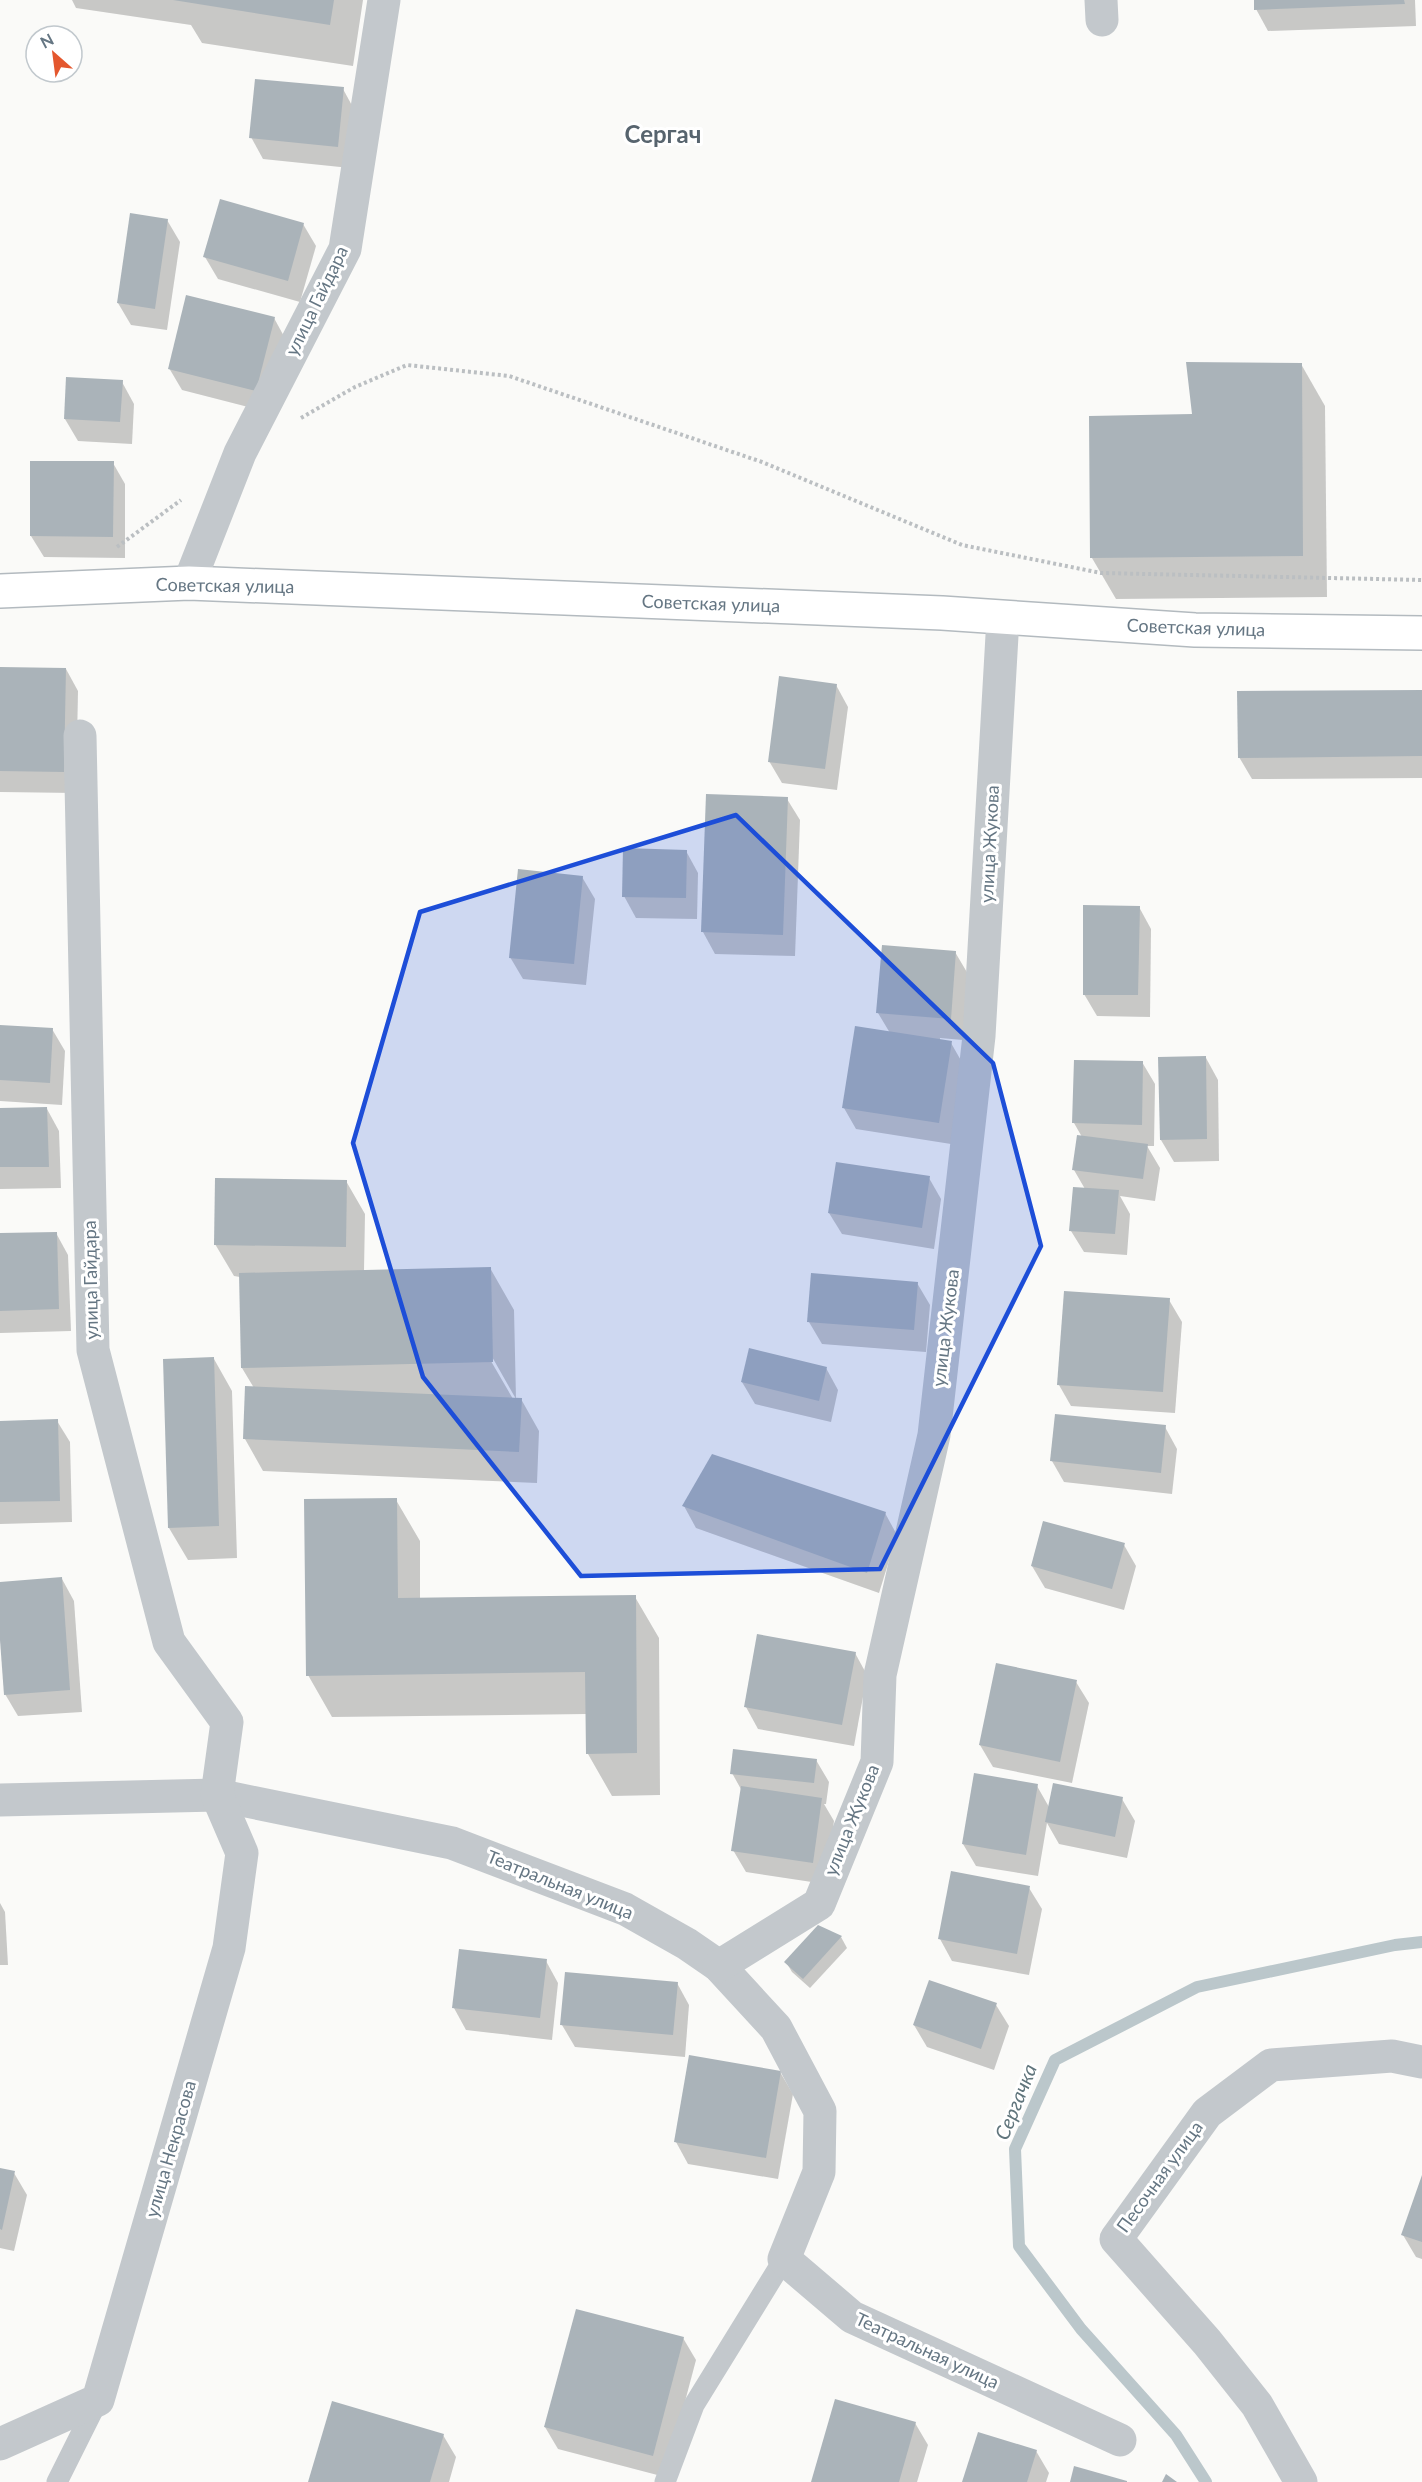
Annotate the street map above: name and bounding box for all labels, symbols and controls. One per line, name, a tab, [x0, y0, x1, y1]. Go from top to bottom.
north arrow	[24, 24, 84, 84]
text: N	[37, 29, 57, 52]
district label: Сергач	[625, 119, 701, 148]
street label: улица Гайдара	[280, 242, 352, 359]
street label: Советская улица	[156, 573, 294, 597]
street label: Советская улица	[641, 590, 781, 616]
street label: Советская улица	[1126, 614, 1266, 640]
street label: улица Жукова	[975, 785, 1003, 903]
street label: улица Гайдара	[78, 1220, 102, 1340]
street label: улица Жукова	[927, 1268, 963, 1388]
street label: улица Жукова	[819, 1761, 883, 1878]
street label: Театральная улица	[484, 1845, 637, 1923]
water label: Сергачка	[989, 2060, 1041, 2143]
street label: улица Некрасова	[140, 2078, 200, 2220]
street label: Песочная улица	[1111, 2117, 1207, 2236]
street label: Театральная улица	[852, 2307, 1003, 2393]

